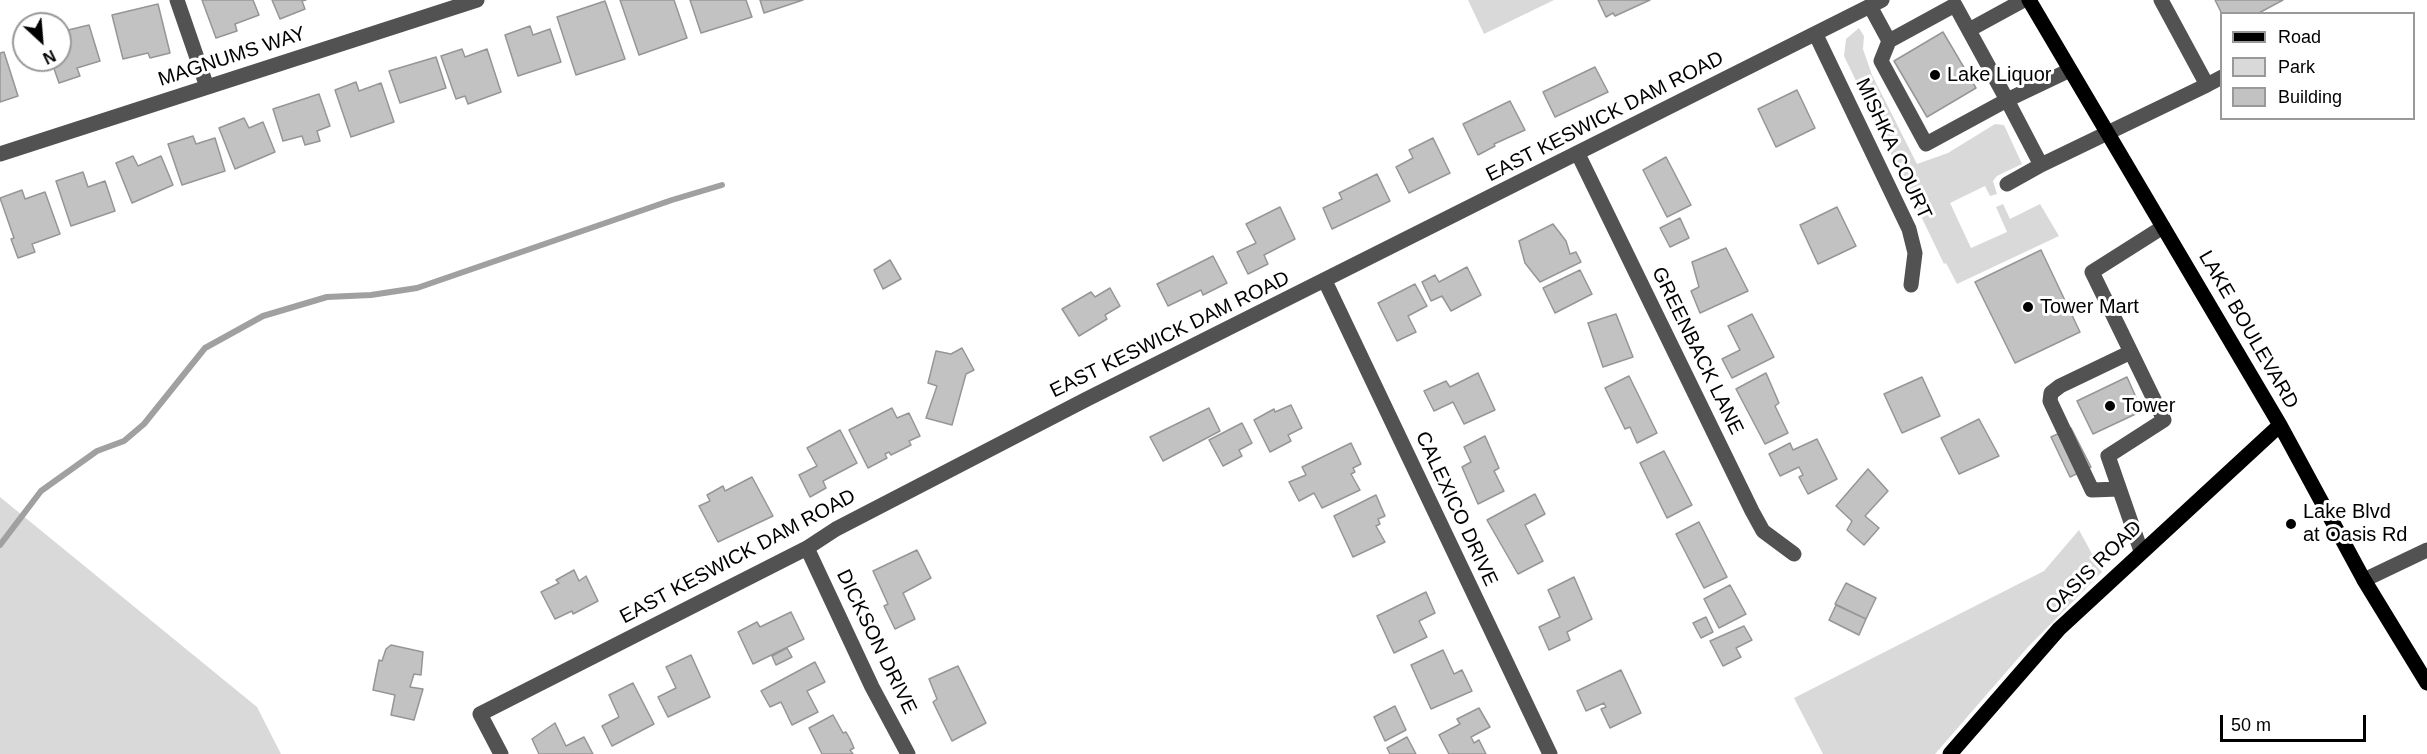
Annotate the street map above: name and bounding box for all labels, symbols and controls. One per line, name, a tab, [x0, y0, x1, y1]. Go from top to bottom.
north arrow	[12, 12, 72, 72]
legend	[2220, 12, 2415, 120]
street label: MAGNUMS WAY	[155, 22, 309, 92]
text: Road	[2278, 27, 2321, 47]
text: N	[40, 47, 58, 67]
street label: EAST KESWICK DAM ROAD	[1482, 47, 1728, 187]
text: Park	[2278, 57, 2315, 77]
place label: Lake Liquor	[1947, 63, 2052, 87]
marker: Lake Liquor	[1928, 68, 1942, 82]
street label: MISHKA COURT	[1850, 75, 1936, 223]
text: Building	[2278, 87, 2342, 107]
street label: LAKE BOULEVARD	[2193, 247, 2303, 413]
street label: GREENBACK LANE	[1646, 263, 1748, 439]
street label: EAST KESWICK DAM ROAD	[1046, 266, 1294, 404]
place label: Tower Mart	[2040, 295, 2139, 319]
marker: Tower Mart	[2021, 300, 2035, 314]
place label: Tower	[2122, 394, 2175, 418]
marker: Tower	[2103, 399, 2117, 413]
street label: CALEXICO DRIVE	[1410, 428, 1502, 590]
street label: EAST KESWICK DAM ROAD	[616, 485, 860, 629]
place label: Lake Blvd at Oasis Rd	[2303, 500, 2407, 547]
street label: OASIS ROAD	[2041, 516, 2147, 620]
marker: Lake Blvd at Oasis Rd	[2284, 517, 2298, 531]
street label: DICKSON DRIVE	[831, 566, 921, 718]
scale bar	[2223, 703, 2368, 741]
text: 50 m	[2231, 715, 2271, 735]

